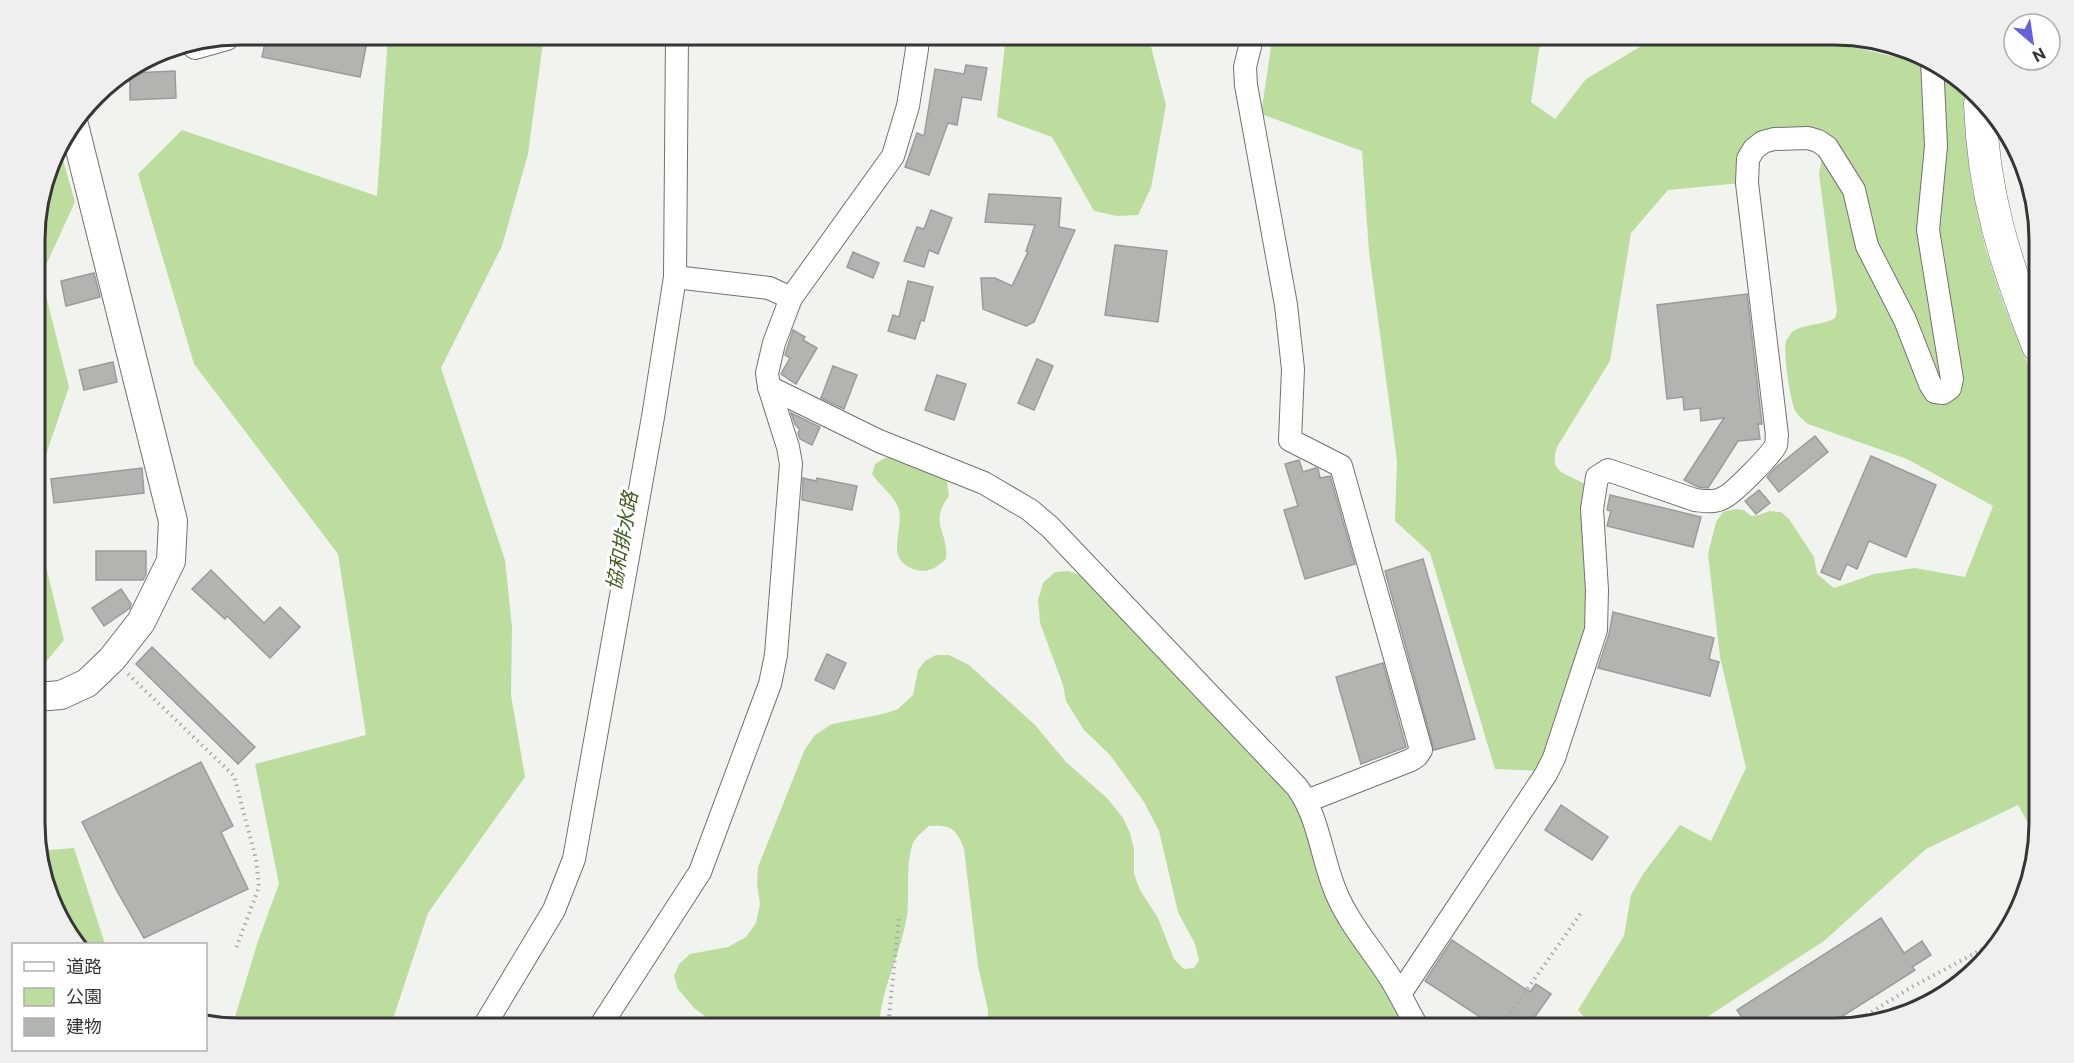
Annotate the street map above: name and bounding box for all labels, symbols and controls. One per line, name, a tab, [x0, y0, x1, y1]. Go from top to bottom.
north arrow	[2002, 12, 2062, 72]
text: N	[2030, 44, 2049, 67]
water label: 協和排水路	[601, 488, 642, 592]
legend	[12, 943, 207, 1051]
text: 道路	[66, 955, 102, 977]
text: 公園	[66, 985, 102, 1007]
text: 建物	[66, 1015, 102, 1037]

